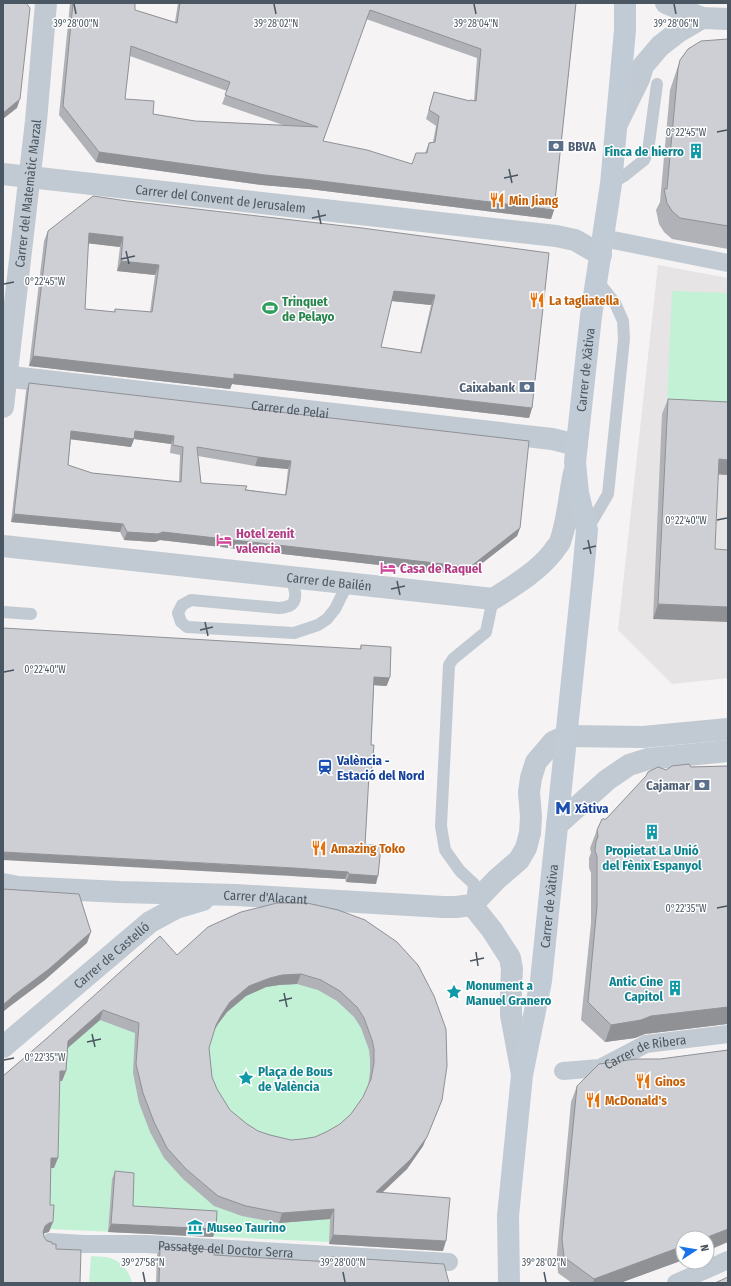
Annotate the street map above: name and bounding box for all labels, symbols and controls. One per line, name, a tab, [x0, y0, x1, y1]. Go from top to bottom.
text: 39°28'00"N	[53, 18, 99, 30]
text: 39°28'02"N	[254, 18, 298, 30]
text: 39°28'04"N	[454, 18, 498, 30]
text: 39°28'06"N	[654, 18, 698, 30]
street label: Carrer del Matemàtic Marzal	[12, 118, 44, 268]
text: 0°22'45"W	[666, 127, 707, 139]
bank icon: BBVA	[547, 137, 565, 155]
place label: BBVA	[568, 139, 597, 154]
building icon: Finca de hierro	[687, 142, 705, 160]
place label: Finca de hierro	[604, 144, 684, 159]
street label: Carrer del Convent de Jerusalem	[135, 181, 307, 215]
restaurant icon: Min Jiang	[488, 191, 506, 209]
place label: Min Jiang	[509, 193, 559, 208]
text: 0°22'45"W	[25, 276, 66, 288]
restaurant icon: La tagliatella	[528, 291, 546, 309]
place label: La tagliatella	[549, 293, 620, 308]
place label: Trinquet de Pelayo	[282, 294, 334, 324]
sports icon: Trinquet de Pelayo	[261, 299, 279, 317]
street label: Carrer de Xàtiva	[573, 327, 597, 412]
bank icon: Caixabank	[518, 378, 536, 396]
place label: Caixabank	[459, 380, 515, 395]
street label: Carrer de Pelai	[251, 397, 330, 421]
text: 0°22'40"W	[665, 515, 707, 527]
place label: Hotel zenit valencia	[235, 526, 295, 556]
hotel icon: Hotel zenit valencia	[215, 531, 233, 549]
hotel icon: Casa de Raquel	[379, 559, 397, 577]
place label: Casa de Raquel	[400, 561, 482, 576]
street label: Carrer de Bailén	[286, 569, 372, 593]
text: 0°22'40"W	[24, 664, 66, 676]
place label: València - Estació del Nord	[336, 753, 425, 783]
station icon: València - Estació del Nord	[316, 758, 334, 776]
bank icon: Cajamar	[693, 776, 711, 794]
place label: Cajamar	[646, 778, 690, 793]
metro station icon: Xàtiva	[554, 799, 572, 817]
place label: Xàtiva	[574, 801, 609, 816]
building icon: Propietat La Unió del Fènix Espanyol	[643, 823, 661, 841]
restaurant icon: Amazing Toko	[310, 839, 328, 857]
place label: Amazing Toko	[330, 841, 405, 856]
place label: Propietat La Unió del Fènix Espanyol	[602, 843, 702, 873]
street label: Carrer de Xàtiva	[537, 863, 561, 949]
street label: Carrer d'Alacant	[223, 887, 309, 907]
text: 0°22'35"W	[666, 903, 707, 915]
street label: Carrer de Castelló	[70, 919, 152, 991]
place label: Antic Cine Capitol	[608, 974, 663, 1004]
place label: Monument a Manuel Granero	[466, 978, 552, 1008]
building icon: Antic Cine Capitol	[666, 979, 684, 997]
place icon: Monument a Manuel Granero	[445, 983, 463, 1001]
street label: Carrer de Ribera	[602, 1032, 687, 1072]
text: 0°22'35"W	[25, 1052, 66, 1064]
place label: Plaça de Bous de València	[258, 1064, 333, 1094]
place icon: Plaça de Bous de València	[237, 1069, 255, 1087]
restaurant icon: Ginos	[634, 1072, 652, 1090]
place label: Ginos	[655, 1074, 686, 1089]
restaurant icon: McDonald's	[584, 1091, 602, 1109]
place label: McDonald's	[605, 1093, 667, 1108]
museum icon: Museo Taurino	[186, 1218, 204, 1236]
place label: Museo Taurino	[207, 1220, 286, 1235]
north arrow	[675, 1230, 715, 1270]
street label: Passatge del Doctor Serra	[158, 1237, 294, 1260]
text: N	[697, 1243, 711, 1253]
text: 39°27'58"N	[121, 1257, 165, 1269]
text: 39°28'00"N	[320, 1257, 366, 1269]
text: 39°28'02"N	[522, 1257, 566, 1269]

